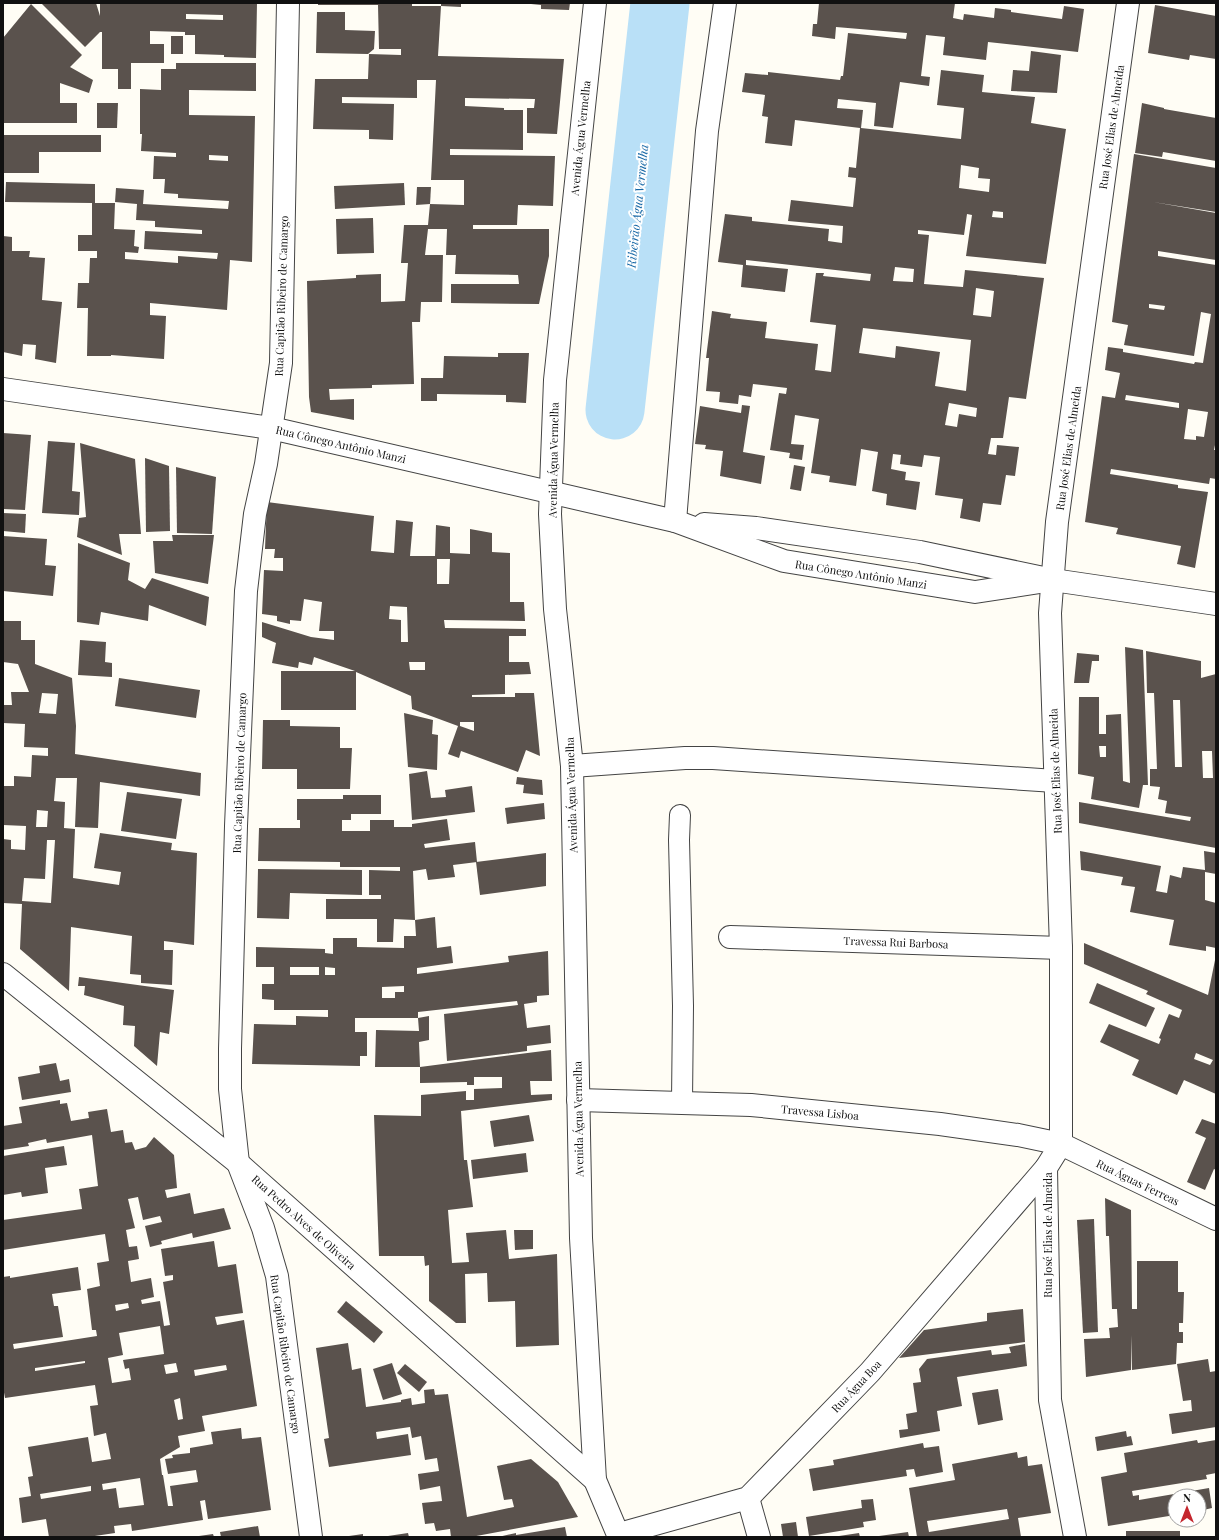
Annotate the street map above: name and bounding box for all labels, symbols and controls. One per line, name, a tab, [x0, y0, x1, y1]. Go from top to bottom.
street label: Rua José Elias de Almeida	[1095, 63, 1127, 190]
street label: Avenida Água Vermelha	[566, 79, 594, 197]
water label: Ribeirão Água Vermelha	[622, 144, 651, 269]
street label: Rua Capitão Ribeiro de Camargo	[271, 215, 291, 377]
street label: Rua José Elias de Almeida	[1052, 384, 1084, 511]
street label: Avenida Água Vermelha	[544, 402, 562, 519]
street label: Rua Cônego Antônio Manzi	[274, 422, 408, 466]
street label: Rua Cônego Antônio Manzi	[794, 556, 928, 592]
street label: Rua Capitão Ribeiro de Camargo	[229, 692, 249, 854]
street label: Rua José Elias de Almeida	[1045, 708, 1065, 834]
street label: Avenida Água Vermelha	[561, 736, 581, 854]
street label: Travessa Rui Barbosa	[843, 933, 949, 951]
street label: Avenida Água Vermelha	[569, 1061, 587, 1178]
street label: Travessa Lisboa	[780, 1101, 860, 1123]
street label: Rua Águas Ferreas	[1094, 1155, 1182, 1209]
street label: Rua Pedro Alves de Oliveira	[249, 1171, 360, 1273]
street label: Rua José Elias de Almeida	[1040, 1172, 1055, 1298]
street label: Rua Capitão Ribeiro de Camargo	[267, 1273, 305, 1435]
street label: Rua Água Boa	[828, 1356, 885, 1416]
north arrow	[1167, 1488, 1207, 1528]
text: N	[1183, 1490, 1191, 1505]

